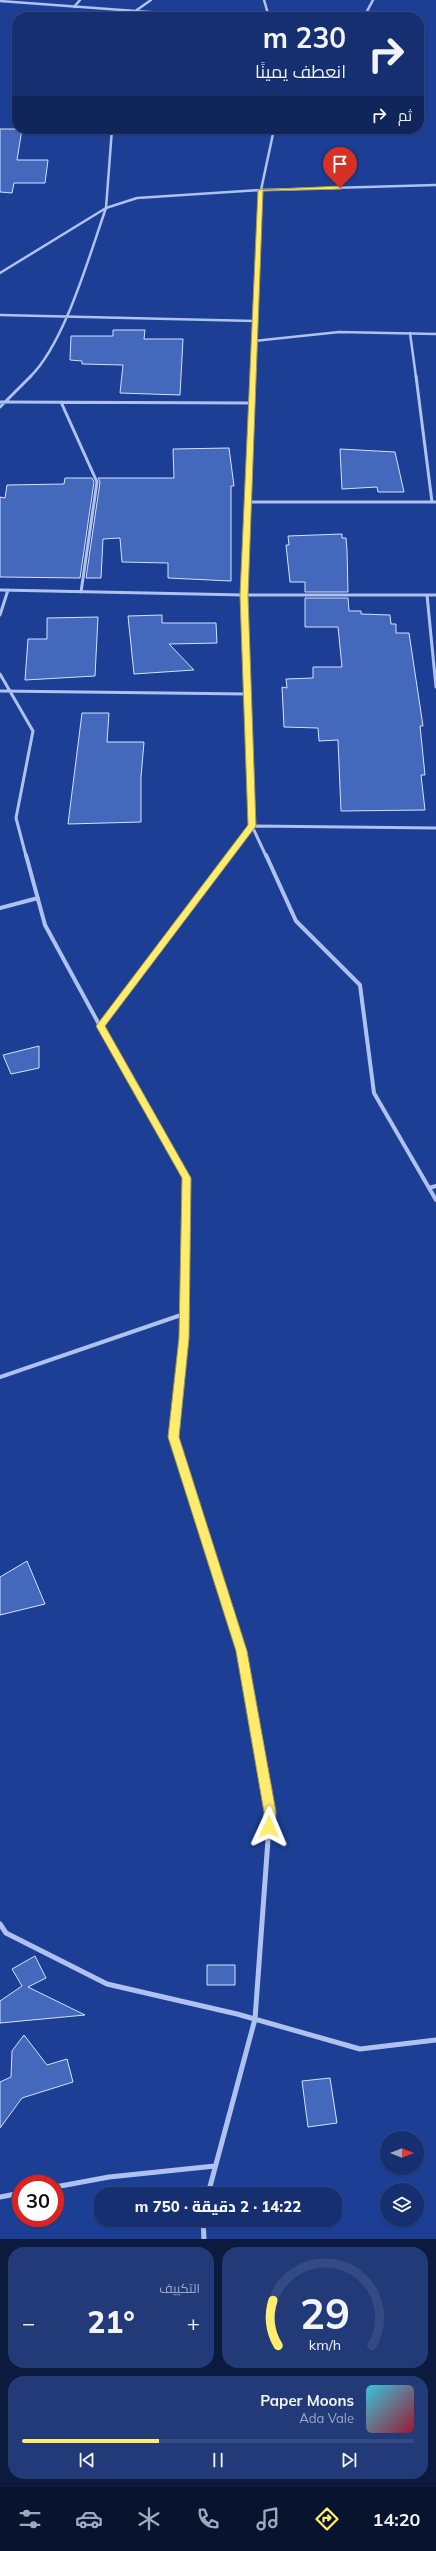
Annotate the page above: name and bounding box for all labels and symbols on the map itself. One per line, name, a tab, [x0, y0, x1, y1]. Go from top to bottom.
pin	[323, 147, 357, 188]
position arrow	[248, 1806, 290, 1848]
north arrow	[380, 2131, 424, 2175]
speed limit sign: 30	[12, 2175, 64, 2227]

